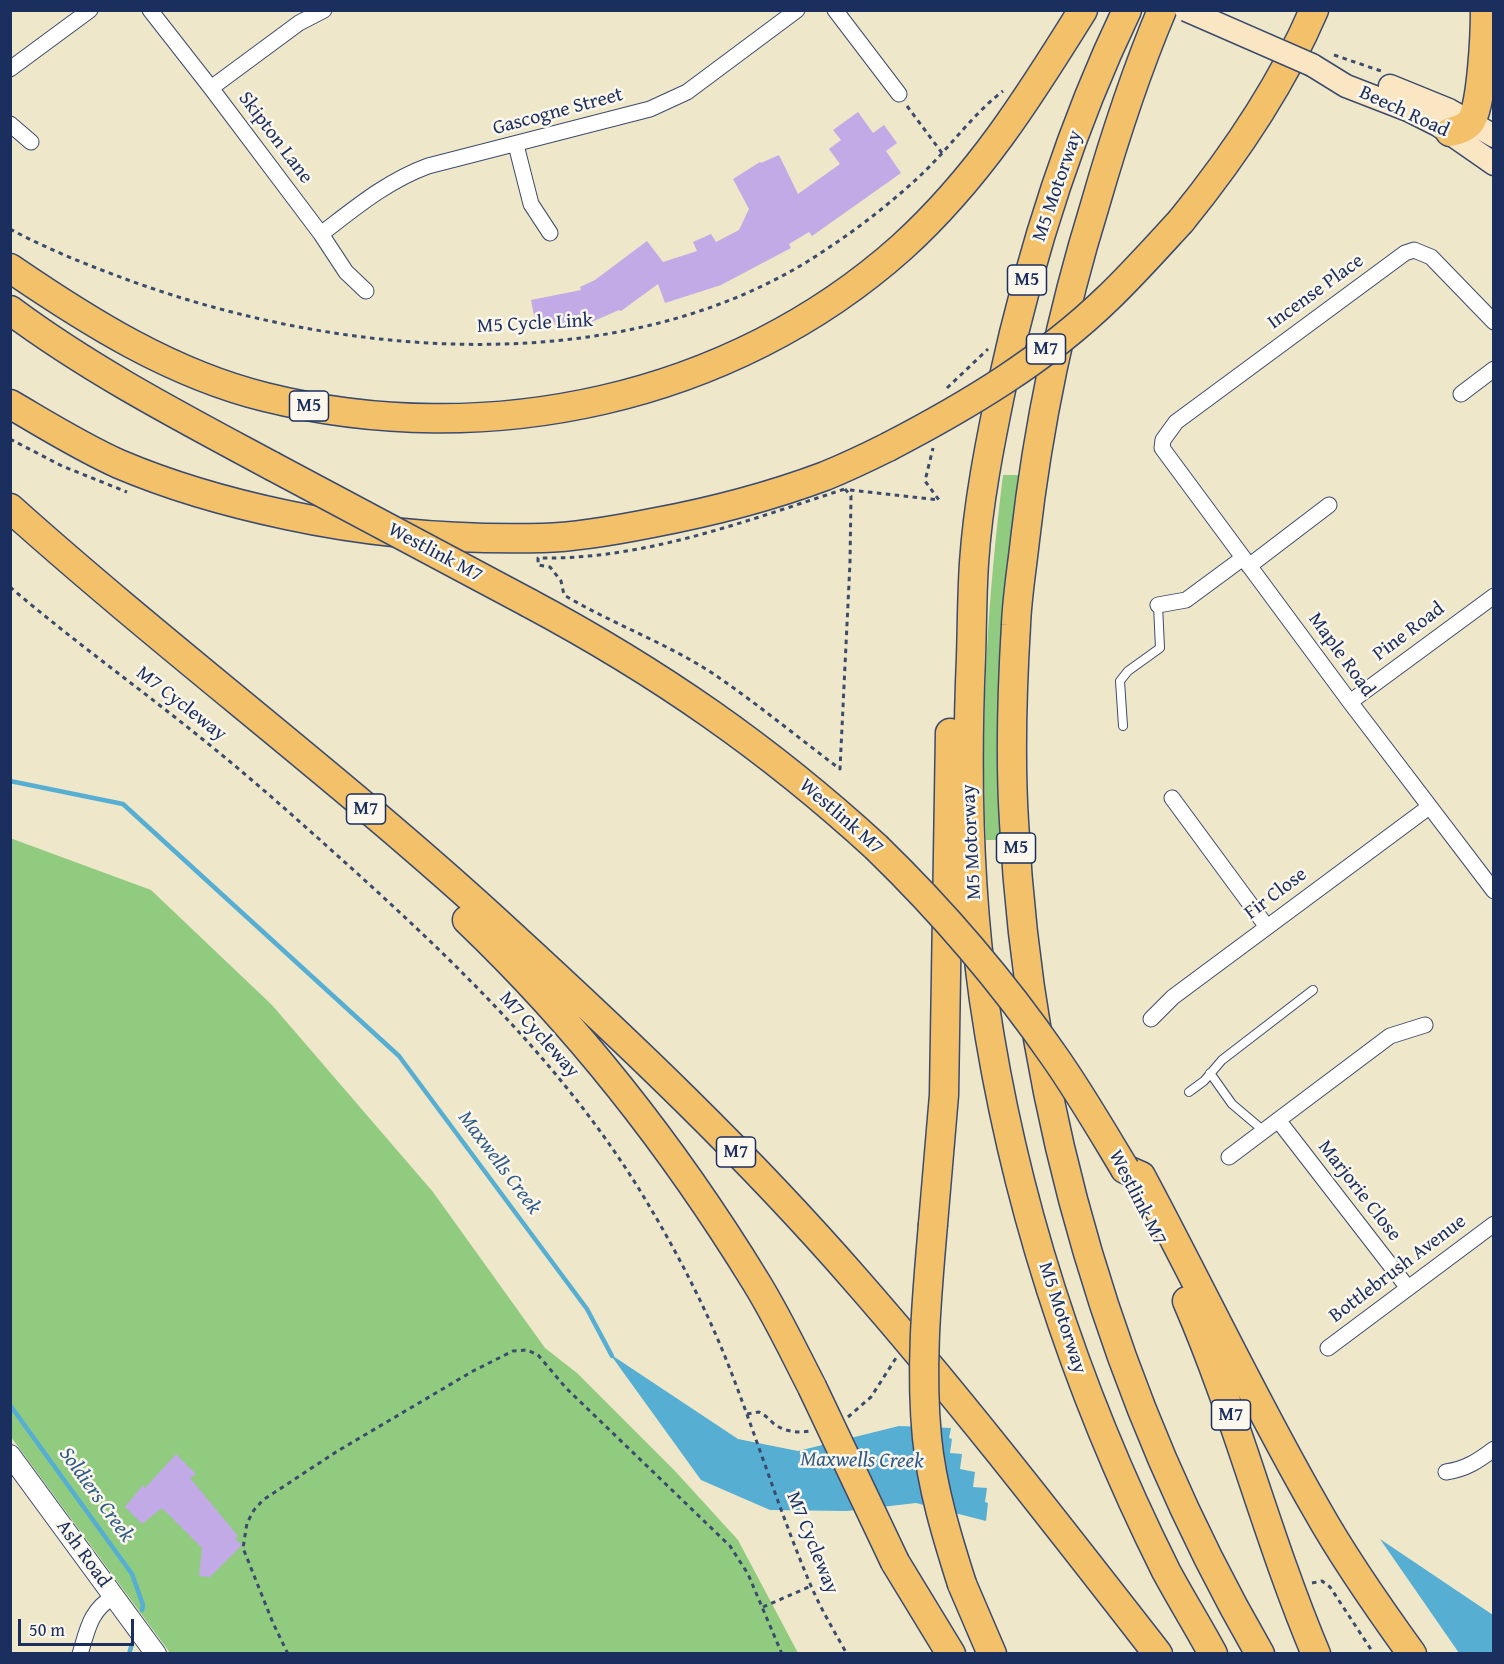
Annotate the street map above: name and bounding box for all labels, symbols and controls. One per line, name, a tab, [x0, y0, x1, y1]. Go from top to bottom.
street label: Beech Road	[1355, 81, 1453, 143]
street label: Gascogne Street	[490, 83, 626, 141]
street label: Skipton Lane	[233, 87, 317, 189]
street label: M5 Motorway	[1028, 127, 1088, 245]
street label: Incense Place	[1263, 249, 1369, 335]
road number: M5	[1008, 265, 1046, 295]
street label: M5 Cycle Link	[476, 309, 594, 339]
road number: M7	[1026, 334, 1066, 364]
road number: M5	[290, 391, 328, 421]
street label: Westlink M7	[384, 518, 486, 588]
street label: Pine Road	[1369, 597, 1449, 667]
street label: Maple Road	[1303, 608, 1379, 702]
street label: M7 Cycleway	[131, 661, 231, 747]
street label: Westlink M7	[794, 774, 888, 860]
street label: M5 Motorway	[957, 784, 987, 900]
road number: M7	[346, 794, 386, 824]
road number: M5	[996, 833, 1036, 863]
street label: Fir Close	[1240, 863, 1312, 925]
street label: M7 Cycleway	[494, 987, 584, 1083]
water label: Maxwells Creek	[452, 1106, 546, 1220]
street label: Marjorie Close	[1312, 1136, 1406, 1246]
road number: M7	[716, 1137, 756, 1167]
street label: Westlink M7	[1103, 1146, 1171, 1250]
street label: Bottlebrush Avenue	[1325, 1210, 1471, 1328]
street label: M5 Motorway	[1033, 1259, 1091, 1377]
road number: M7	[1212, 1400, 1250, 1430]
water label: Soldiers Creek	[53, 1443, 139, 1547]
water label: Maxwells Creek	[800, 1447, 924, 1475]
street label: M7 Cycleway	[781, 1488, 843, 1598]
street label: Ash Road	[51, 1516, 115, 1592]
scale bar	[21, 1607, 136, 1645]
text: 50 m	[29, 1616, 65, 1643]

